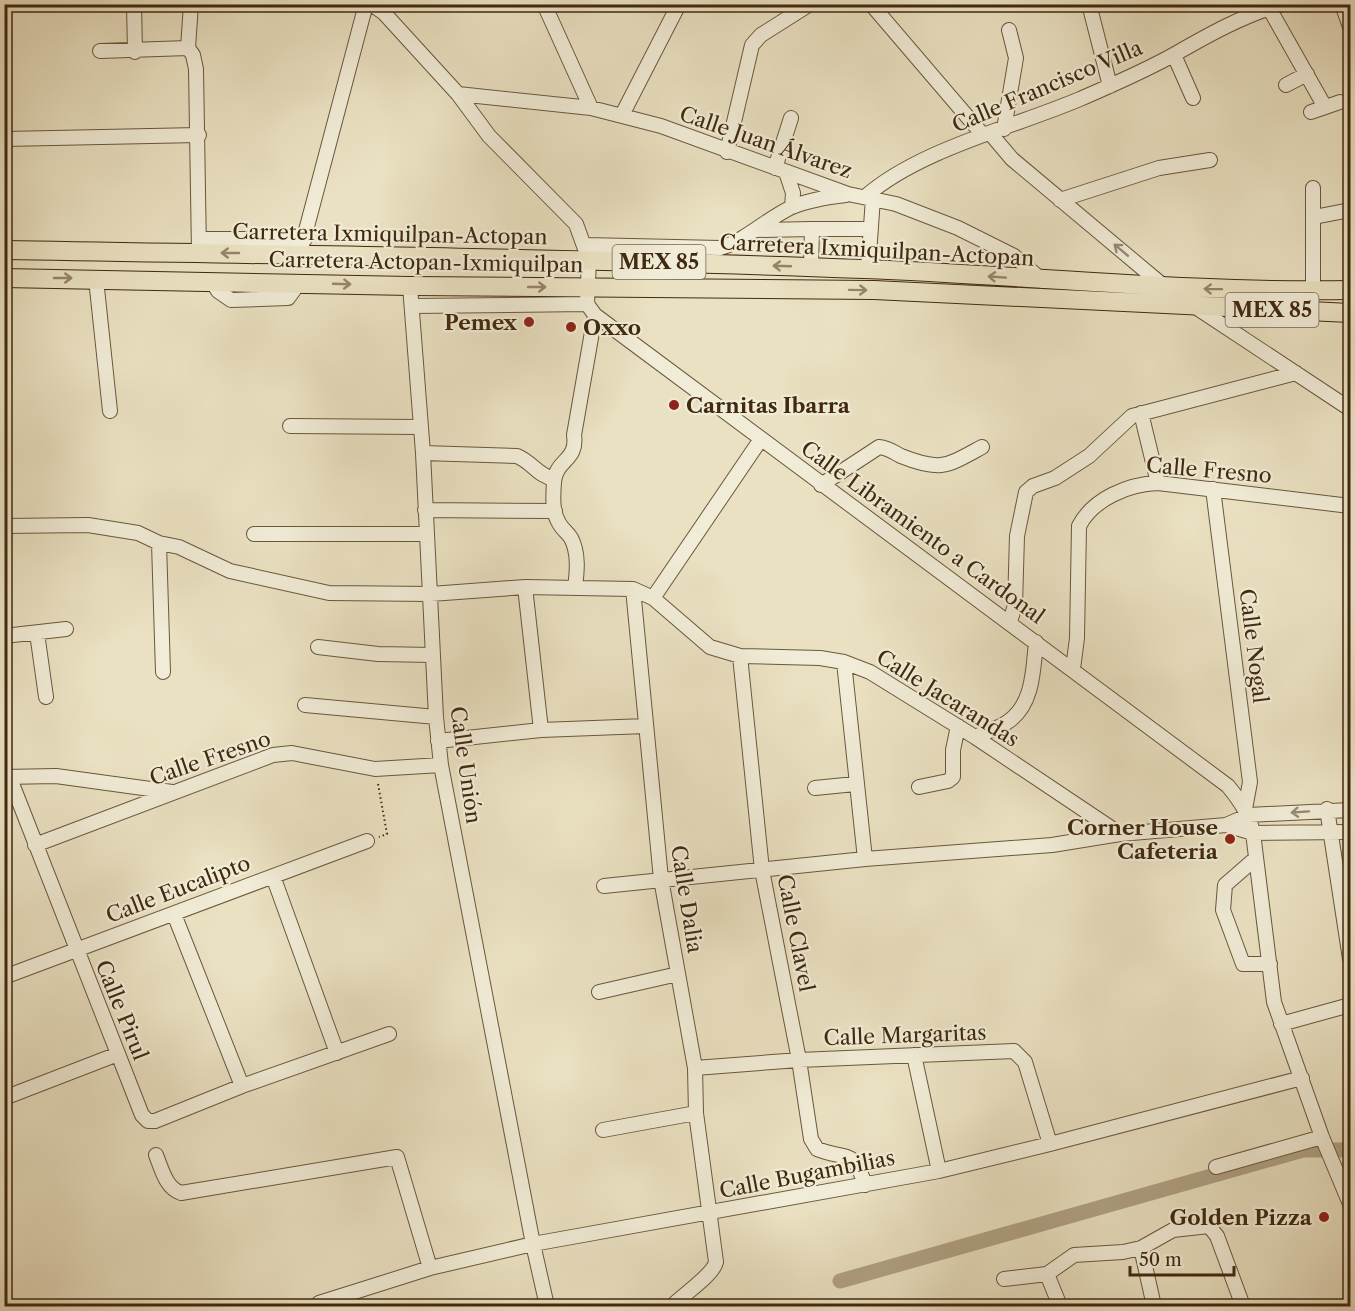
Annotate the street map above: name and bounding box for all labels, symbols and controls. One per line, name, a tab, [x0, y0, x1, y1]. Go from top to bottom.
street label: Calle Francisco Villa	[948, 34, 1147, 137]
street label: Calle Juan Álvarez	[676, 101, 856, 183]
street label: Carretera Ixmiquilpan-Actopan	[232, 219, 548, 249]
street label: Carretera Ixmiquilpan-Actopan	[719, 229, 1035, 271]
one-way arrow	[1113, 244, 1129, 257]
road number: MEX 85	[612, 245, 706, 279]
one-way arrow	[220, 247, 240, 259]
street label: Carretera Actopan-Ixmiquilpan	[268, 247, 584, 277]
one-way arrow	[772, 261, 792, 272]
one-way arrow	[52, 272, 72, 284]
one-way arrow	[988, 272, 1008, 283]
one-way arrow	[331, 279, 351, 290]
one-way arrow	[526, 281, 546, 292]
one-way arrow	[1203, 283, 1223, 294]
one-way arrow	[847, 284, 867, 295]
road number: MEX 85	[1226, 293, 1318, 327]
place label: Pemex	[444, 310, 517, 335]
marker: Pemex	[522, 315, 536, 329]
place label: Oxxo	[583, 315, 641, 340]
marker: Oxxo	[564, 320, 578, 334]
place label: Carnitas Ibarra	[686, 393, 851, 418]
marker: Carnitas Ibarra	[667, 398, 681, 412]
street label: Calle Libramiento a Cardonal	[796, 435, 1050, 629]
street label: Calle Fresno	[1145, 452, 1273, 488]
street label: Calle Nogal	[1235, 587, 1273, 705]
street label: Calle Jacarandas	[872, 644, 1024, 752]
street label: Calle Unión	[445, 705, 487, 825]
street label: Calle Fresno	[146, 726, 274, 790]
one-way arrow	[1290, 806, 1310, 817]
place label: Corner House Cafeteria	[1067, 815, 1219, 864]
marker: Corner House Cafeteria	[1223, 832, 1237, 846]
street label: Calle Dalia	[666, 843, 708, 956]
street label: Calle Eucalipto	[102, 850, 254, 928]
street label: Calle Clavel	[772, 872, 820, 994]
street label: Calle Pirul	[91, 956, 153, 1064]
street label: Calle Margaritas	[823, 1020, 987, 1050]
street label: Calle Bugambilias	[717, 1145, 897, 1203]
place label: Golden Pizza	[1169, 1205, 1313, 1230]
marker: Golden Pizza	[1317, 1210, 1331, 1224]
scale bar	[1130, 1239, 1234, 1277]
text: 50 m	[1139, 1249, 1182, 1271]

